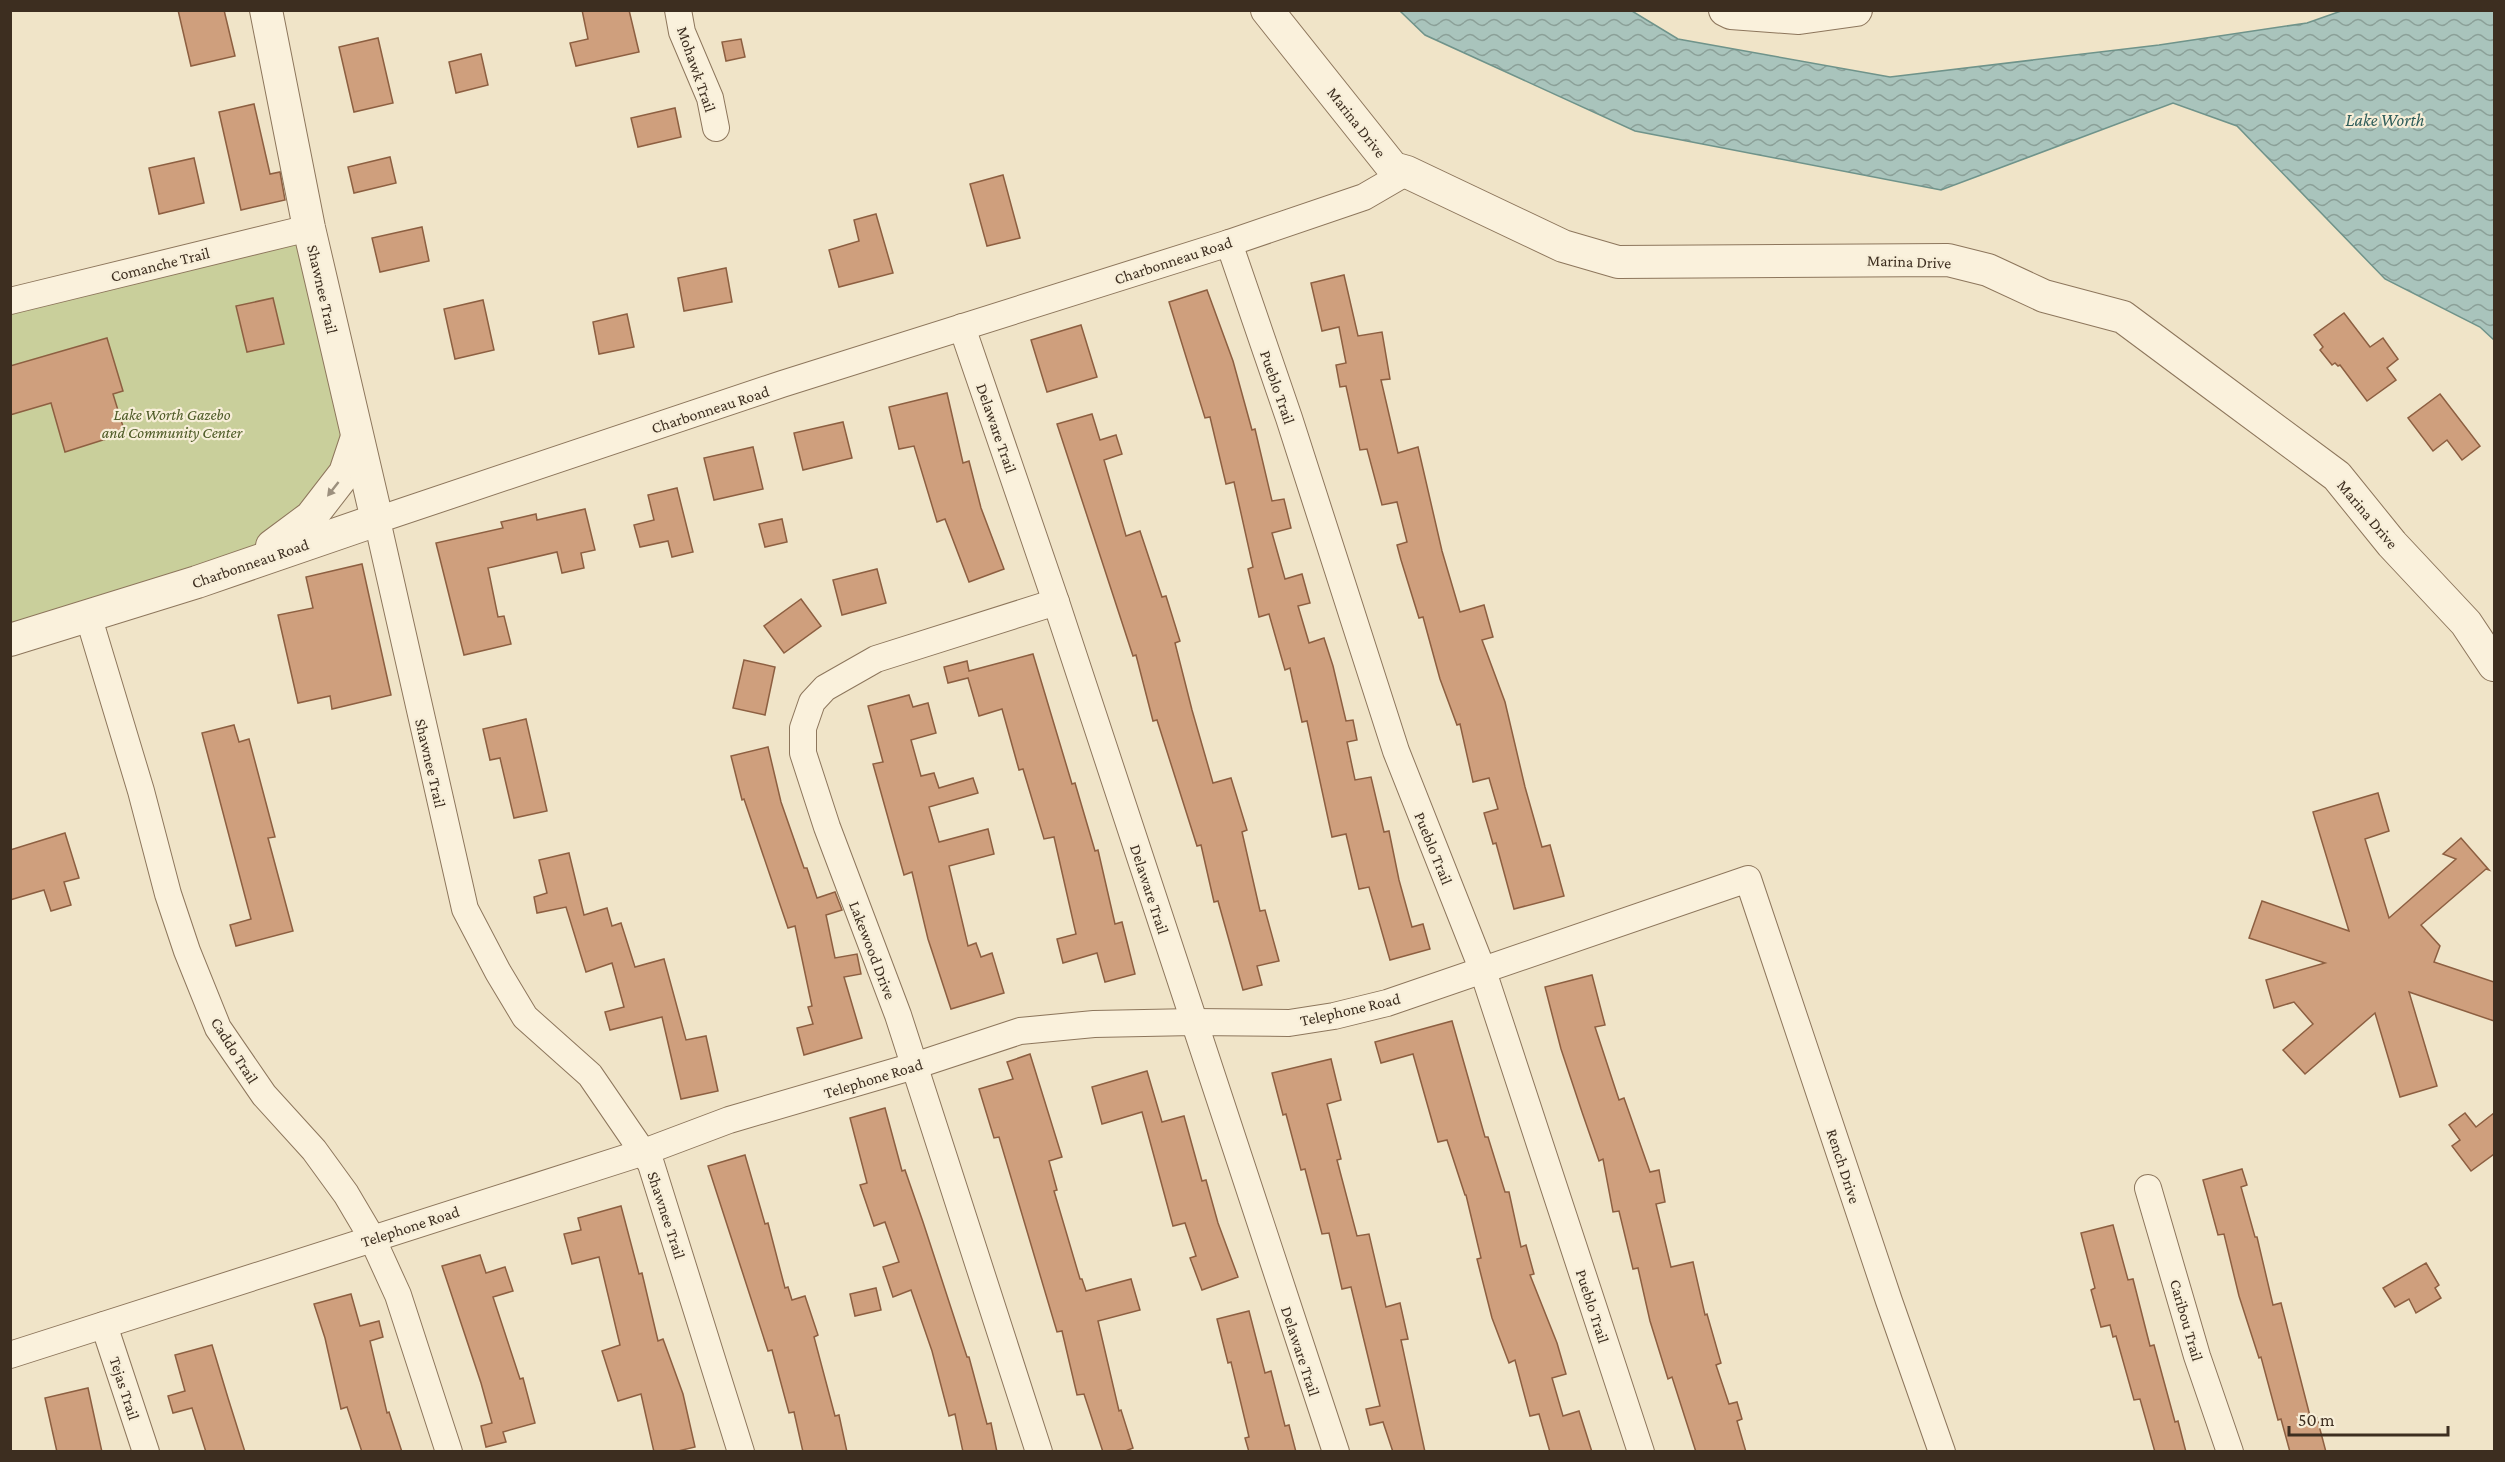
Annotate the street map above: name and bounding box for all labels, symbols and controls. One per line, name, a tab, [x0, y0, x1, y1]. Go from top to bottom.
street label: Mohawk Trail	[674, 24, 719, 114]
street label: Marina Drive	[1324, 84, 1389, 161]
water label: Lake Worth	[2345, 110, 2425, 130]
street label: Charbonneau Road	[1112, 233, 1235, 288]
street label: Shawnee Trail	[304, 243, 341, 335]
street label: Comanche Trail	[109, 244, 211, 285]
street label: Marina Drive	[1867, 252, 1951, 271]
street label: Pueblo Trail	[1257, 348, 1298, 426]
street label: Delaware Trail	[973, 381, 1020, 475]
street label: Charbonneau Road	[649, 382, 772, 437]
park label: Lake Worth Gazebo and Community Center	[102, 406, 243, 442]
street label: Marina Drive	[2334, 477, 2401, 552]
one-way arrow	[326, 481, 339, 497]
street label: Charbonneau Road	[189, 535, 312, 591]
street label: Shawnee Trail	[412, 717, 449, 809]
street label: Pueblo Trail	[1411, 809, 1456, 887]
street label: Delaware Trail	[1127, 842, 1172, 936]
street label: Lakewood Drive	[846, 899, 899, 1002]
street label: Telephone Road	[1298, 990, 1403, 1030]
street label: Caddo Trail	[208, 1014, 262, 1086]
street label: Telephone Road	[822, 1055, 925, 1103]
street label: Rench Drive	[1824, 1127, 1864, 1206]
street label: Shawnee Trail	[644, 1169, 689, 1261]
street label: Telephone Road	[359, 1202, 462, 1251]
street label: Pueblo Trail	[1573, 1267, 1612, 1345]
street label: Caribou Trail	[2167, 1277, 2206, 1363]
street label: Delaware Trail	[1278, 1304, 1323, 1398]
street label: Tejas Trail	[105, 1354, 143, 1422]
scale bar	[2289, 1399, 2448, 1437]
text: 50 m	[2298, 1410, 2335, 1430]

